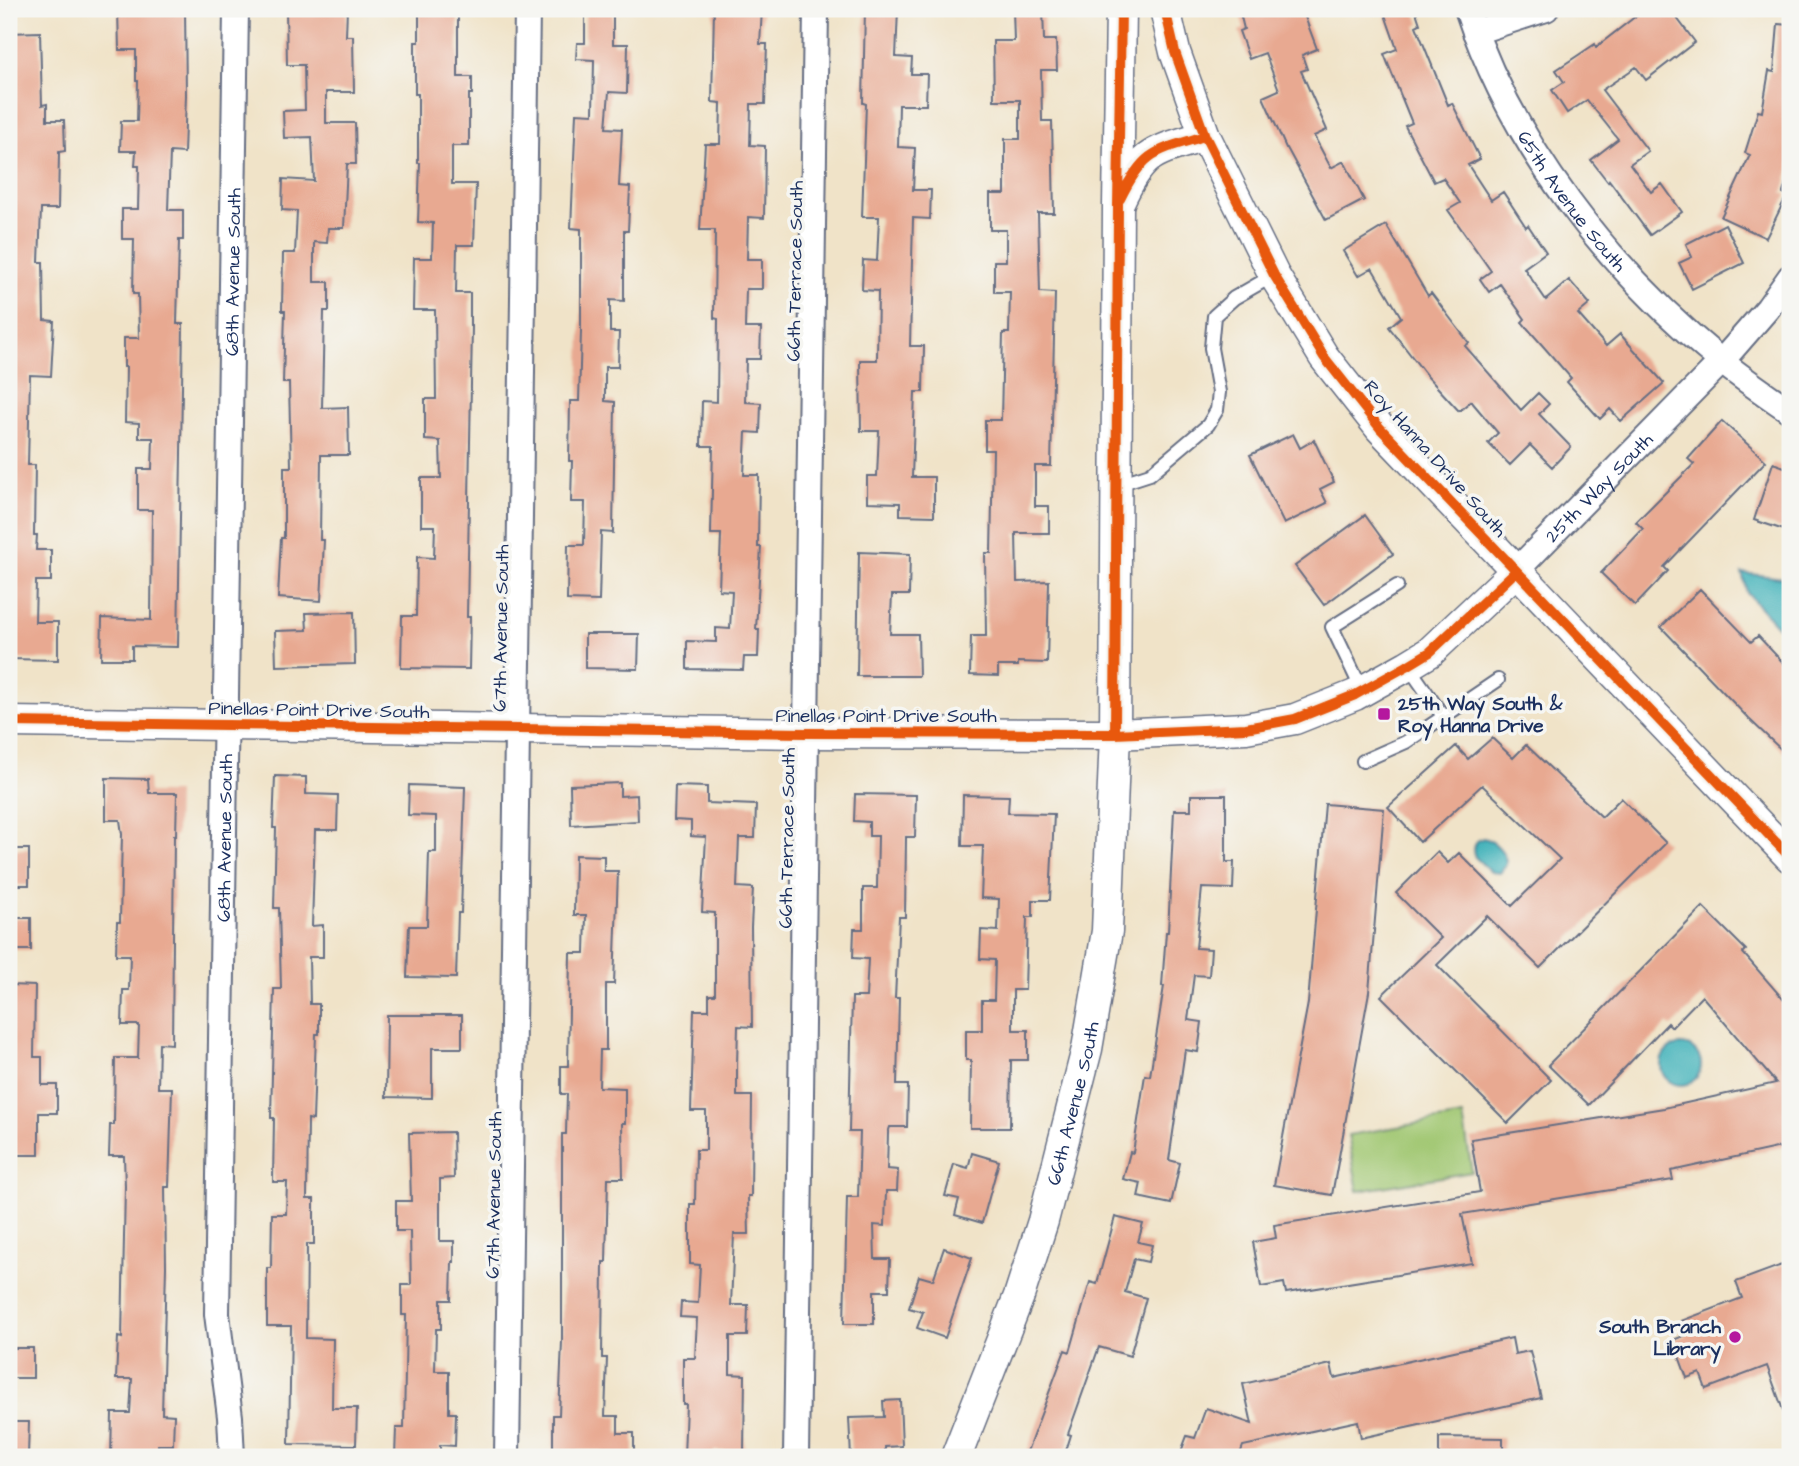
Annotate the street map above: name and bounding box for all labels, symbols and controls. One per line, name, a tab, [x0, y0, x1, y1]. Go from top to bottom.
street label: 65th Avenue South	[1510, 126, 1632, 278]
street label: 66th Terrace South	[780, 180, 811, 362]
street label: 68th Avenue South	[219, 187, 248, 356]
street label: Roy Hanna Drive South	[1356, 375, 1513, 544]
street label: 25th Way South	[1539, 427, 1660, 549]
street label: 67th Avenue South	[487, 544, 516, 712]
place label: 25th Way South & Roy Hanna Drive	[1397, 691, 1564, 741]
street label: Pinellas Point Drive South	[208, 695, 430, 726]
street label: Pinellas Point Drive South	[775, 703, 997, 730]
marker: 25th Way South & Roy Hanna Drive	[1376, 706, 1392, 722]
street label: 66th Terrace South	[772, 747, 803, 929]
street label: 68th Avenue South	[211, 753, 240, 922]
street label: 66th Avenue South	[1041, 1019, 1107, 1188]
street label: 67th Avenue South	[480, 1111, 509, 1279]
place label: South Branch Library	[1598, 1314, 1722, 1364]
marker: South Branch Library	[1727, 1329, 1743, 1345]

